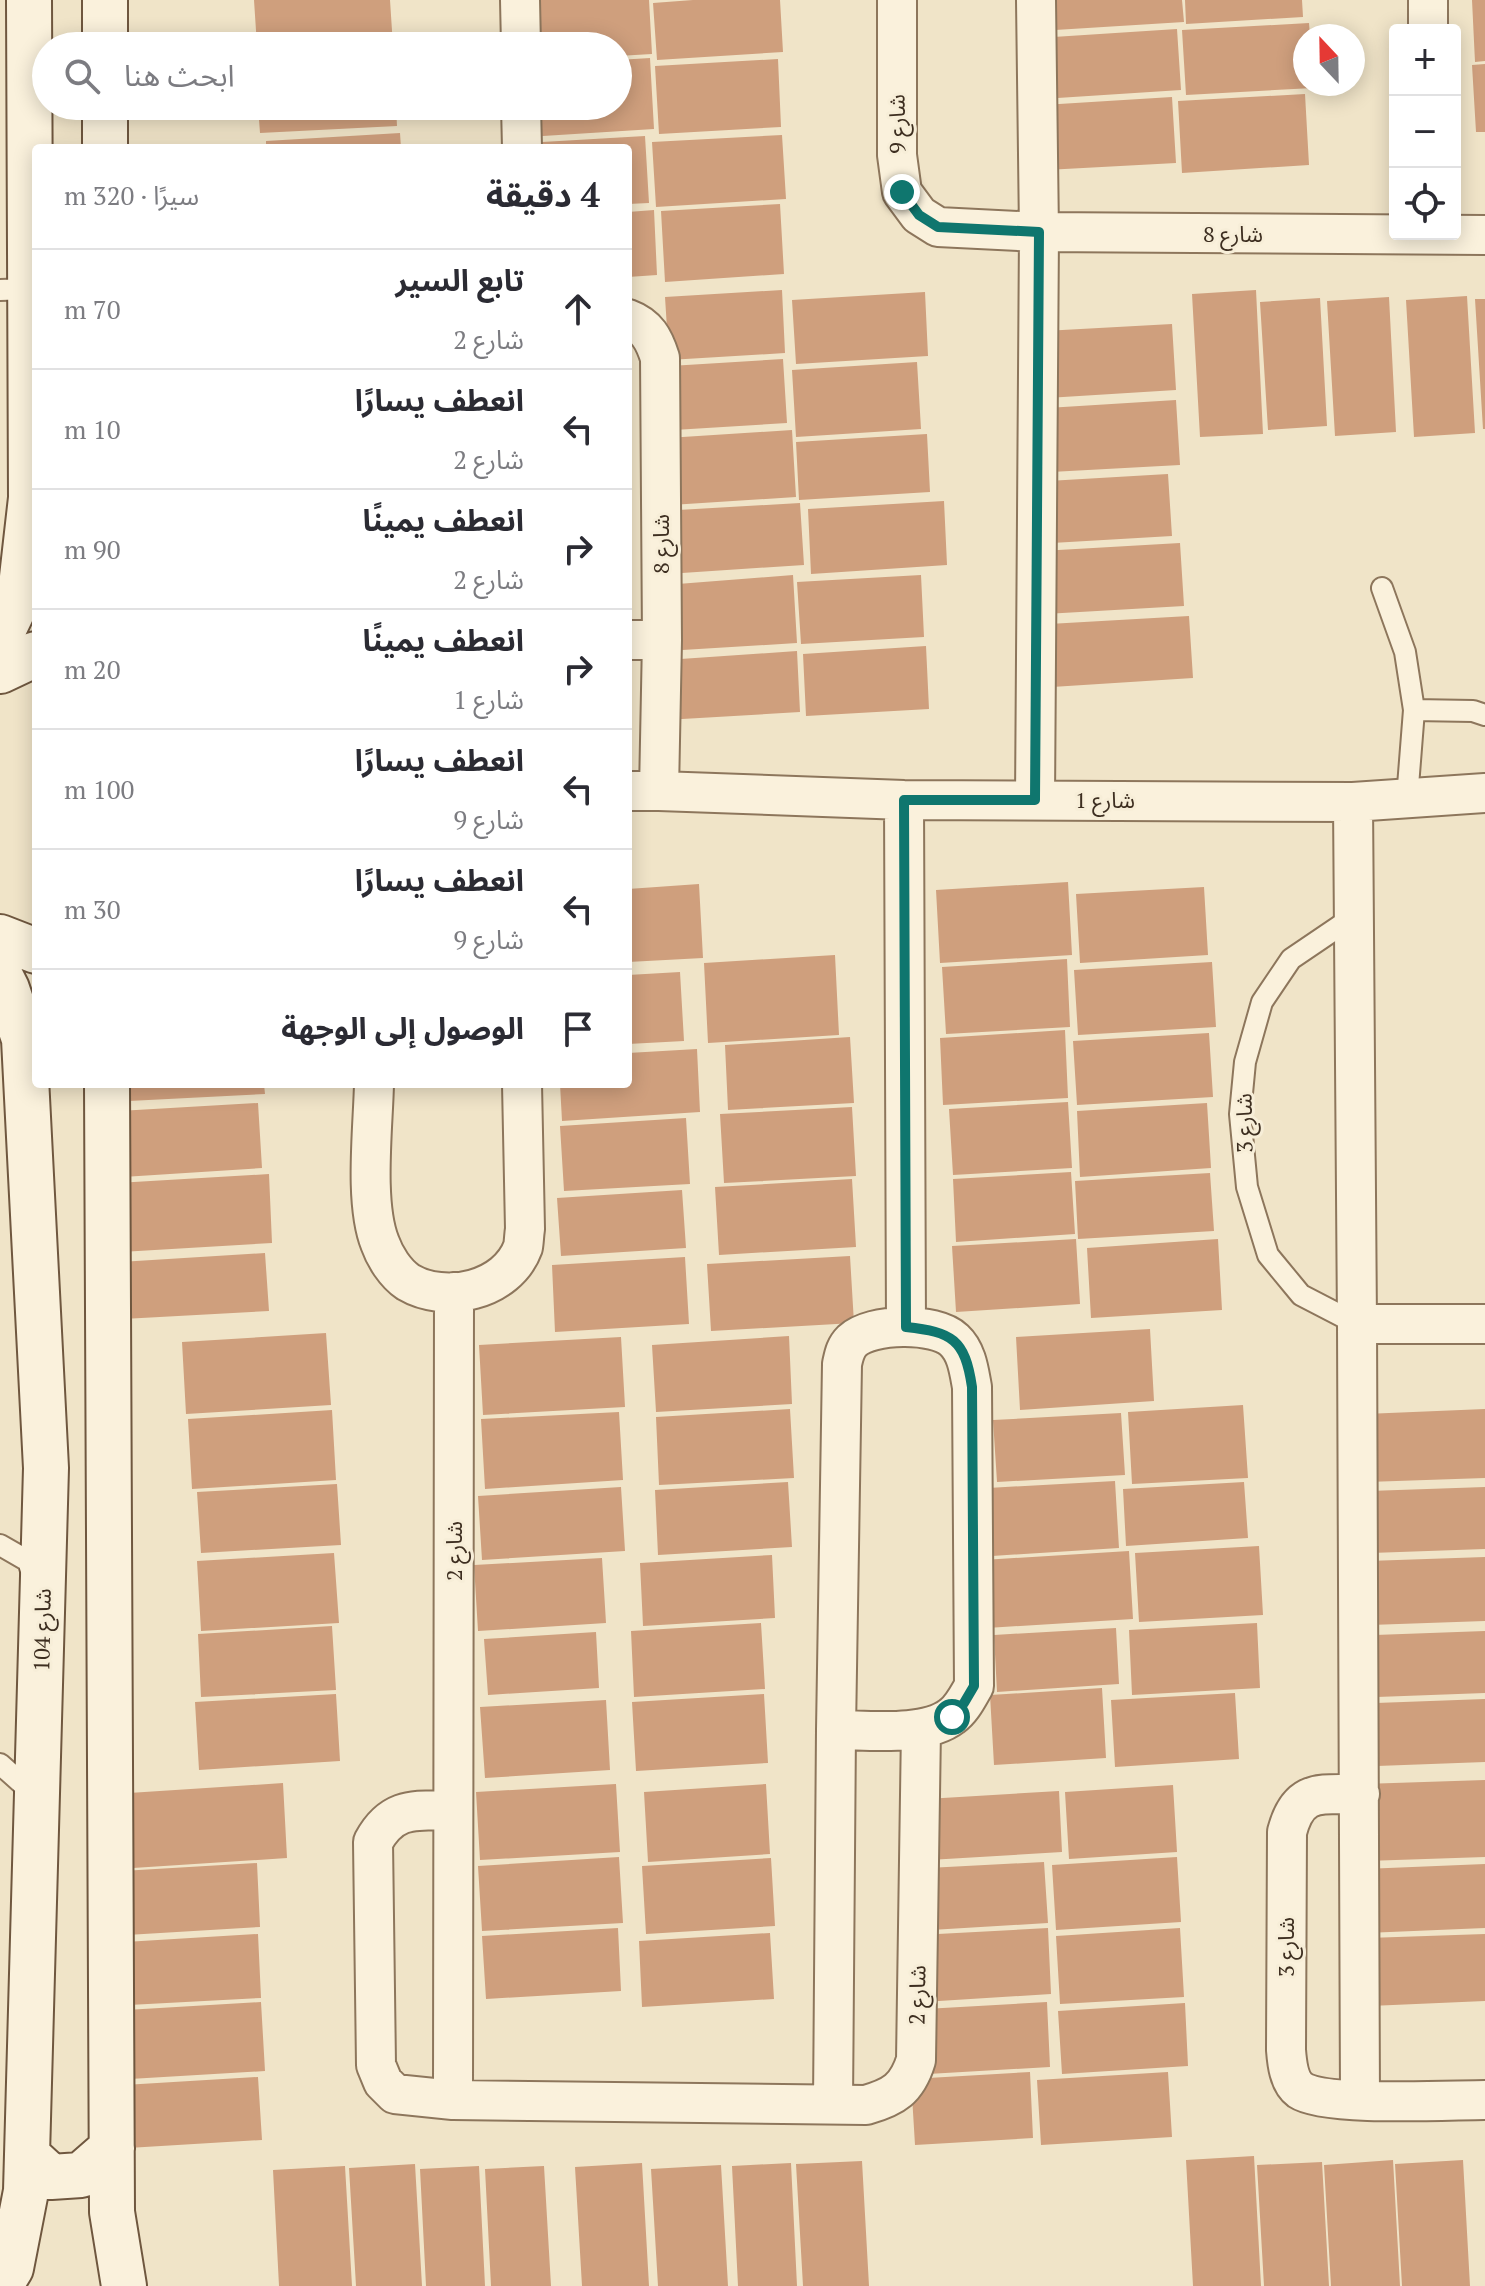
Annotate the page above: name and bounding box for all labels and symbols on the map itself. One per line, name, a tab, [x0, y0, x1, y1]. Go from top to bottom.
north arrow	[1293, 24, 1365, 96]
street label: شارع 9	[881, 94, 915, 154]
route end	[884, 174, 920, 210]
street label: شارع 8	[1203, 219, 1263, 251]
street label: شارع 8	[646, 514, 678, 574]
street label: شارع 1	[1075, 785, 1135, 817]
street label: شارع 3	[1228, 1093, 1262, 1153]
street label: شارع 2	[439, 1521, 471, 1581]
street label: شارع 104	[26, 1588, 60, 1672]
route start	[934, 1699, 970, 1735]
street label: شارع 3	[1271, 1917, 1303, 1977]
street label: شارع 2	[901, 1965, 935, 2025]

